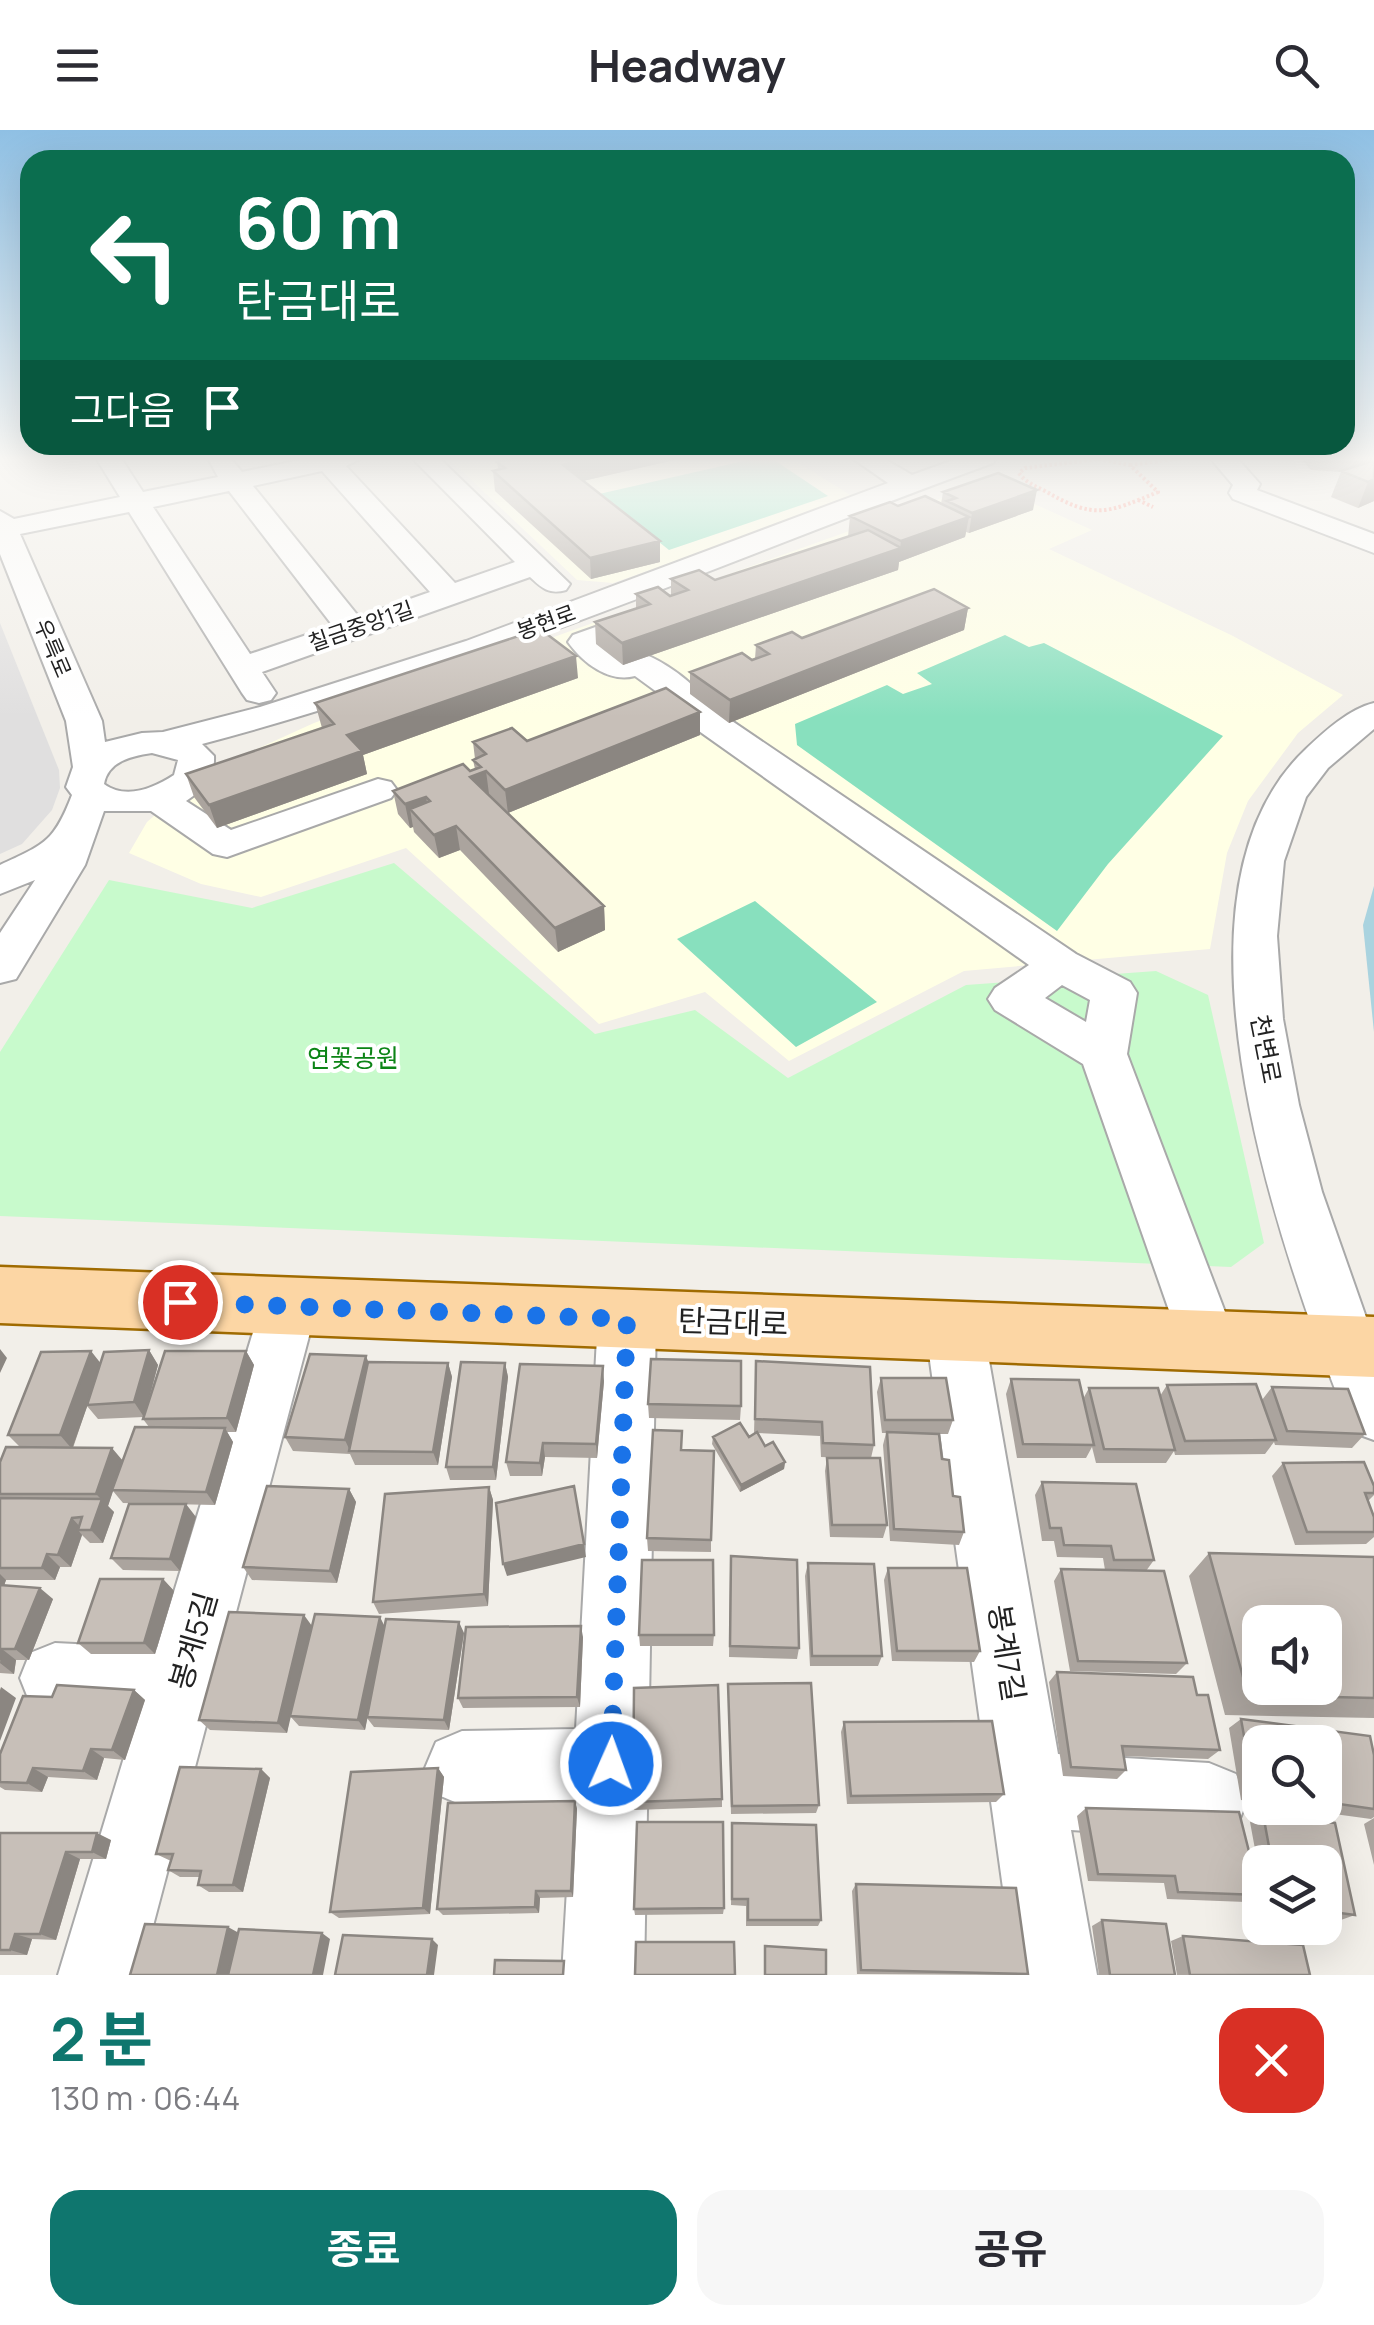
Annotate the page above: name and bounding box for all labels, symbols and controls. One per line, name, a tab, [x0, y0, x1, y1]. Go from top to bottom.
text: Headway	[588, 34, 786, 96]
icon: menu	[50, 38, 105, 93]
icon: search	[1269, 38, 1324, 93]
text: 60 m	[235, 174, 402, 270]
icon: left	[70, 190, 200, 320]
text: 탄금대로	[235, 269, 401, 331]
icon: arrive	[195, 380, 250, 435]
text: 그다음	[70, 383, 175, 435]
street label: 칠금중앙1길	[304, 594, 418, 658]
street label: 봉현로	[512, 598, 580, 646]
street label: 우륵로	[27, 614, 79, 682]
street label: 천변로	[1243, 1012, 1290, 1086]
park label: 연꽃공원	[307, 1040, 399, 1075]
pin	[138, 1260, 223, 1345]
icon: arrive	[153, 1275, 208, 1330]
street label: 탄금대로	[677, 1299, 789, 1344]
street label: 봉계5길	[159, 1587, 226, 1694]
street label: 봉계7길	[980, 1601, 1035, 1704]
map controls	[1242, 1605, 1342, 1945]
button: sound	[1242, 1605, 1342, 1705]
position arrow	[559, 1712, 663, 1816]
button: search	[1242, 1725, 1342, 1825]
button: layers	[1242, 1845, 1342, 1945]
text: 2 분	[50, 1997, 153, 2079]
button: close	[1219, 2008, 1324, 2113]
text: 130 m · 06:44	[50, 2076, 240, 2120]
button: 종료	[50, 2190, 677, 2305]
button: 공유	[697, 2190, 1324, 2305]

